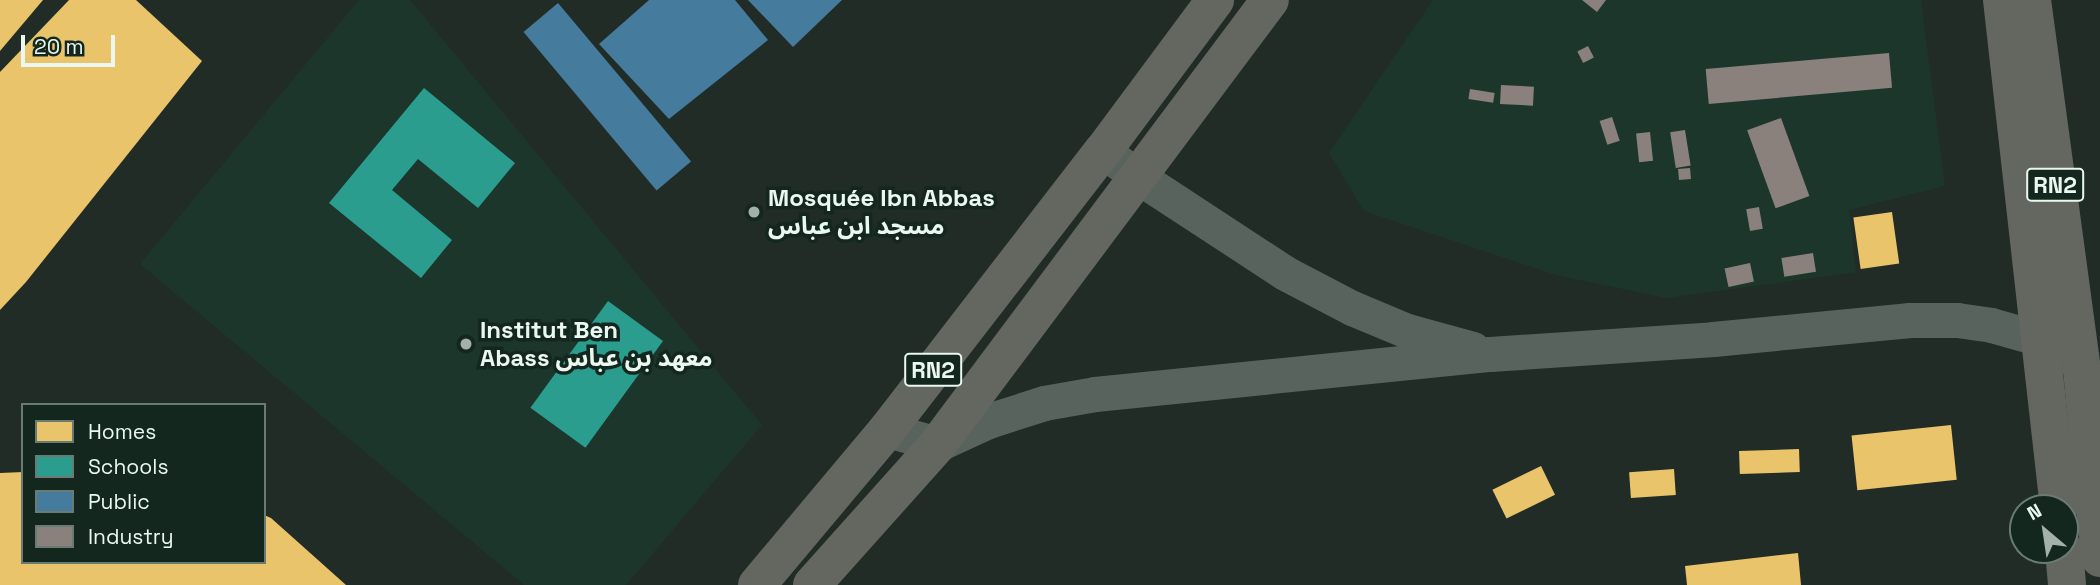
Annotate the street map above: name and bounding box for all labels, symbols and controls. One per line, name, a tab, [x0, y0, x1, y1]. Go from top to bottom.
scale bar	[24, 21, 119, 65]
text: 20 m	[34, 33, 84, 60]
road number: RN2	[2025, 166, 2085, 204]
place label: Mosquée Ibn Abbas مسجد ابن عباس	[768, 184, 995, 240]
marker: Mosquée Ibn Abbas مسجد ابن عباس	[746, 204, 762, 220]
place label: Institut Ben Abass معهد بن عباس	[480, 316, 712, 372]
marker: Institut Ben Abass معهد بن عباس	[458, 336, 474, 352]
road number: RN2	[903, 350, 963, 390]
legend	[21, 403, 266, 564]
text: Homes	[88, 418, 156, 445]
text: Schools	[88, 453, 168, 480]
text: Public	[88, 488, 150, 515]
north arrow	[2009, 494, 2079, 564]
text: N	[2023, 498, 2046, 526]
text: Industry	[88, 523, 174, 550]

